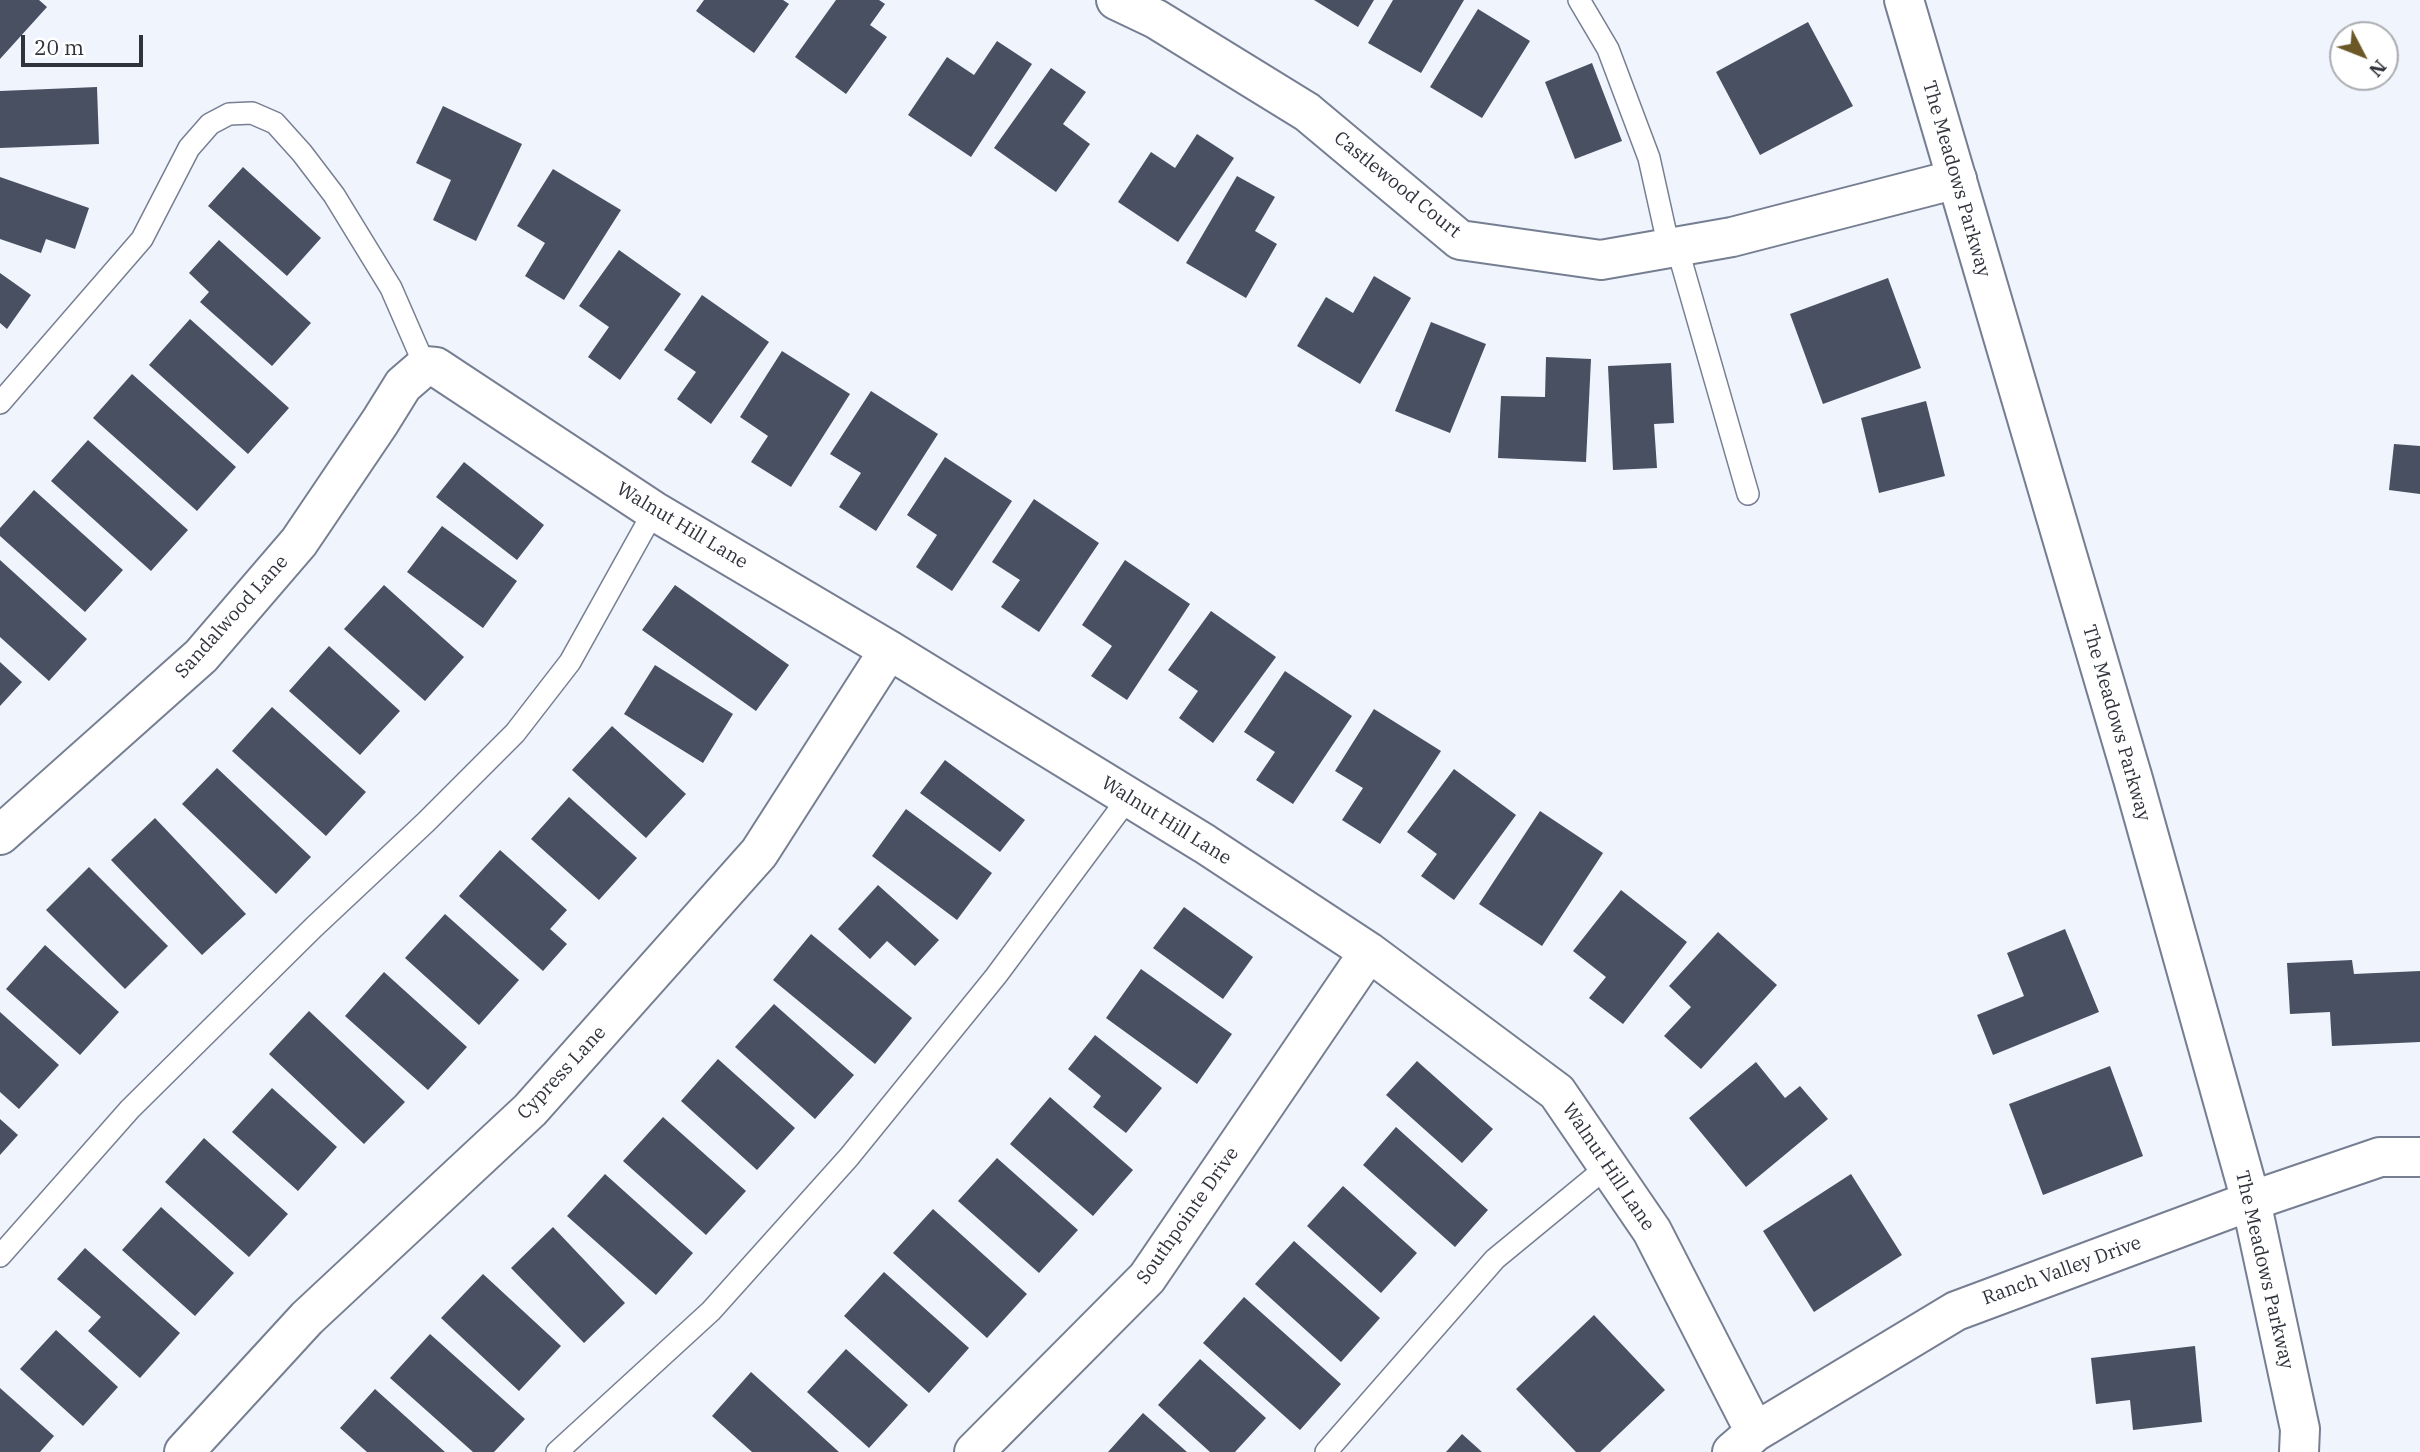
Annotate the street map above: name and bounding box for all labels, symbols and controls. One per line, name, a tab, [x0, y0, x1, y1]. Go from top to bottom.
scale bar	[24, 21, 147, 65]
north arrow	[2329, 21, 2399, 91]
text: 20 m	[34, 33, 84, 61]
text: N	[2364, 55, 2392, 82]
street label: The Meadows Parkway	[1917, 78, 1995, 280]
street label: Castlewood Court	[1329, 127, 1465, 243]
street label: Walnut Hill Lane	[612, 478, 752, 574]
street label: Sandalwood Lane	[171, 551, 293, 683]
street label: The Meadows Parkway	[2077, 622, 2155, 824]
street label: Walnut Hill Lane	[1097, 772, 1235, 870]
street label: Cypress Lane	[513, 1022, 611, 1124]
street label: Walnut Hill Lane	[1557, 1099, 1659, 1235]
street label: Southpointe Drive	[1132, 1143, 1244, 1289]
street label: The Meadows Parkway	[2230, 1168, 2298, 1372]
street label: Ranch Valley Drive	[1980, 1232, 2144, 1310]

